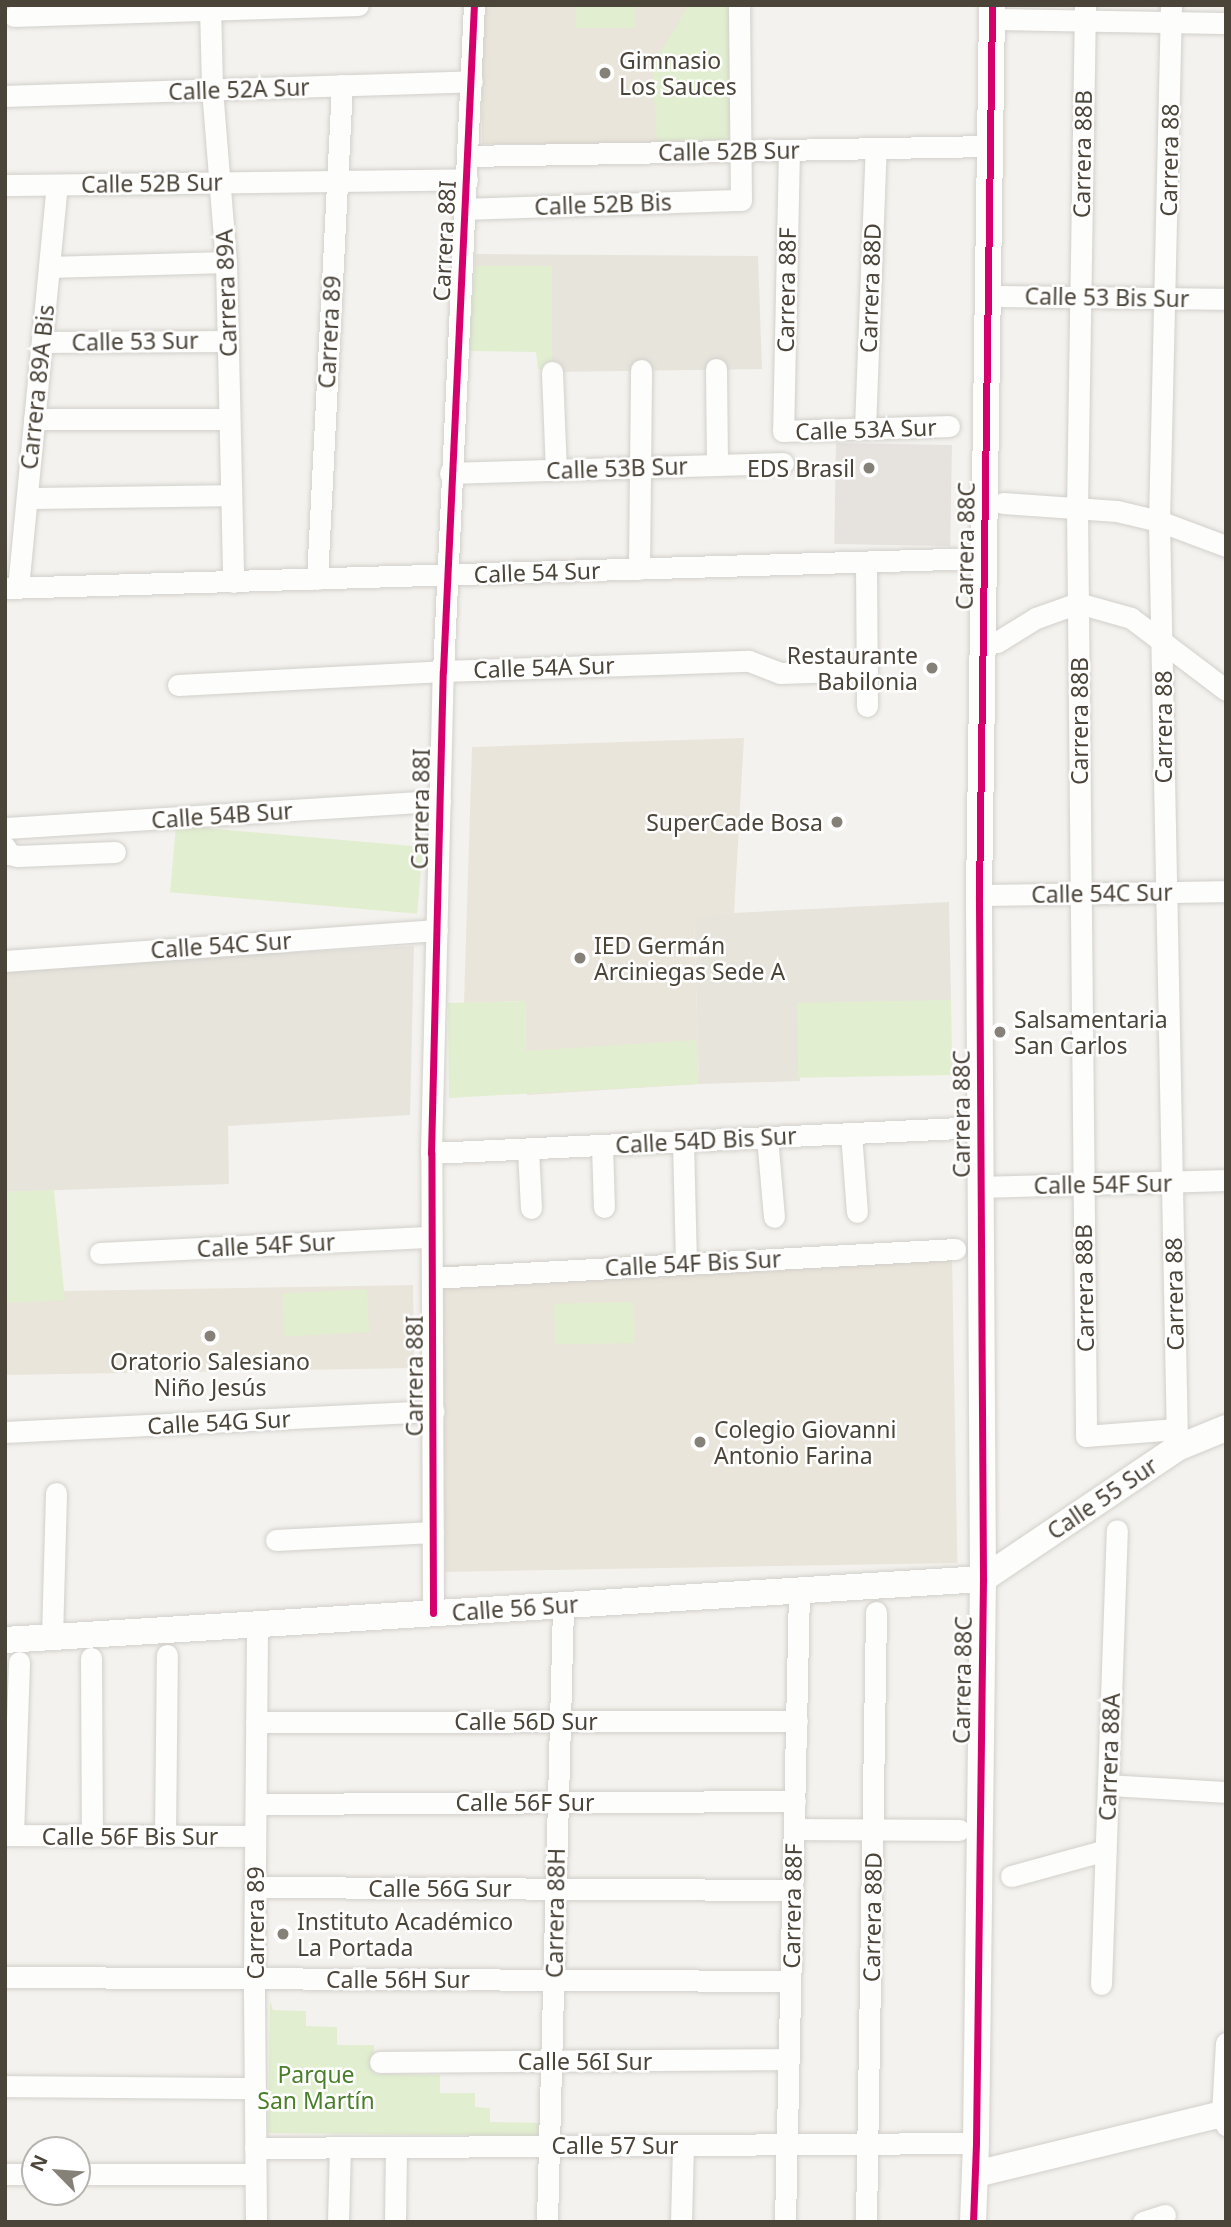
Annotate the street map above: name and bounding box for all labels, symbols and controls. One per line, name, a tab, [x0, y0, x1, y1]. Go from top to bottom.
place label: Gimnasio Los Sauces	[619, 46, 737, 100]
marker: Gimnasio Los Sauces	[597, 65, 613, 81]
street label: Calle 52A Sur	[168, 73, 310, 105]
street label: Carrera 88B	[1067, 90, 1097, 218]
street label: Carrera 88	[1154, 103, 1184, 217]
street label: Calle 52B Sur	[658, 136, 800, 166]
street label: Calle 52B Sur	[81, 168, 223, 198]
street label: Carrera 88I	[427, 180, 461, 302]
street label: Calle 52B Bis	[534, 188, 672, 220]
street label: Carrera 88D	[854, 223, 886, 353]
street label: Carrera 88F	[771, 227, 801, 353]
street label: Carrera 89A	[210, 229, 242, 357]
street label: Carrera 89	[312, 275, 346, 389]
street label: Calle 53 Bis Sur	[1024, 282, 1190, 312]
street label: Carrera 89A Bis	[15, 303, 59, 471]
street label: Calle 53 Sur	[71, 326, 199, 356]
street label: Calle 53A Sur	[795, 413, 937, 445]
street label: Calle 53B Sur	[546, 452, 688, 484]
place label: EDS Brasil	[747, 454, 855, 482]
marker: EDS Brasil	[861, 460, 877, 476]
street label: Carrera 88C	[950, 482, 980, 610]
street label: Calle 54 Sur	[473, 556, 601, 588]
place label: Restaurante Babilonia	[787, 641, 918, 695]
street label: Calle 54A Sur	[473, 651, 615, 683]
street label: Carrera 88B	[1065, 657, 1093, 785]
marker: Restaurante Babilonia	[924, 660, 940, 676]
street label: Carrera 88	[1149, 670, 1177, 784]
street label: Carrera 88I	[405, 748, 435, 870]
street label: Calle 54B Sur	[150, 796, 294, 834]
place label: SuperCade Bosa	[646, 808, 823, 836]
marker: SuperCade Bosa	[829, 814, 845, 830]
street label: Calle 54C Sur	[1031, 878, 1173, 908]
street label: Calle 54C Sur	[149, 926, 293, 964]
place label: IED Germán Arciniegas Sede A	[594, 931, 785, 985]
marker: IED Germán Arciniegas Sede A	[572, 950, 588, 966]
place label: Salsamentaria San Carlos	[1014, 1005, 1168, 1059]
marker: Salsamentaria San Carlos	[992, 1024, 1008, 1040]
street label: Carrera 88C	[947, 1050, 975, 1178]
street label: Calle 54D Bis Sur	[615, 1121, 797, 1159]
street label: Calle 54F Sur	[1033, 1169, 1173, 1199]
street label: Carrera 88B	[1069, 1224, 1099, 1352]
street label: Calle 54F Sur	[196, 1228, 336, 1262]
street label: Carrera 88	[1159, 1237, 1189, 1351]
street label: Calle 54F Bis Sur	[604, 1245, 782, 1281]
street label: Carrera 88I	[400, 1316, 428, 1436]
marker: Oratorio Salesiano Niño Jesús	[202, 1328, 218, 1344]
place label: Oratorio Salesiano Niño Jesús	[110, 1347, 310, 1401]
street label: Calle 54G Sur	[147, 1404, 291, 1440]
place label: Colegio Giovanni Antonio Farina	[714, 1415, 896, 1469]
marker: Colegio Giovanni Antonio Farina	[692, 1434, 708, 1450]
street label: Calle 55 Sur	[1042, 1451, 1162, 1545]
street label: Calle 56 Sur	[451, 1590, 579, 1626]
street label: Carrera 88C	[947, 1616, 977, 1744]
street label: Carrera 88A	[1093, 1693, 1125, 1821]
street label: Calle 56D Sur	[454, 1707, 598, 1735]
street label: Calle 56F Sur	[456, 1788, 594, 1816]
street label: Calle 56F Bis Sur	[42, 1822, 218, 1850]
street label: Carrera 88F	[777, 1843, 807, 1969]
street label: Carrera 88H	[540, 1848, 570, 1978]
street label: Carrera 88D	[857, 1852, 887, 1982]
street label: Carrera 89	[241, 1866, 269, 1980]
street label: Calle 56G Sur	[368, 1874, 512, 1902]
place label: Instituto Académico La Portada	[297, 1907, 513, 1961]
marker: Instituto Académico La Portada	[275, 1926, 291, 1942]
street label: Calle 56H Sur	[326, 1965, 470, 1993]
street label: Calle 56I Sur	[518, 2047, 652, 2075]
park label: Parque San Martín	[257, 2060, 375, 2114]
street label: Calle 57 Sur	[552, 2131, 678, 2159]
north arrow	[21, 2136, 91, 2206]
text: N	[24, 2150, 54, 2175]

